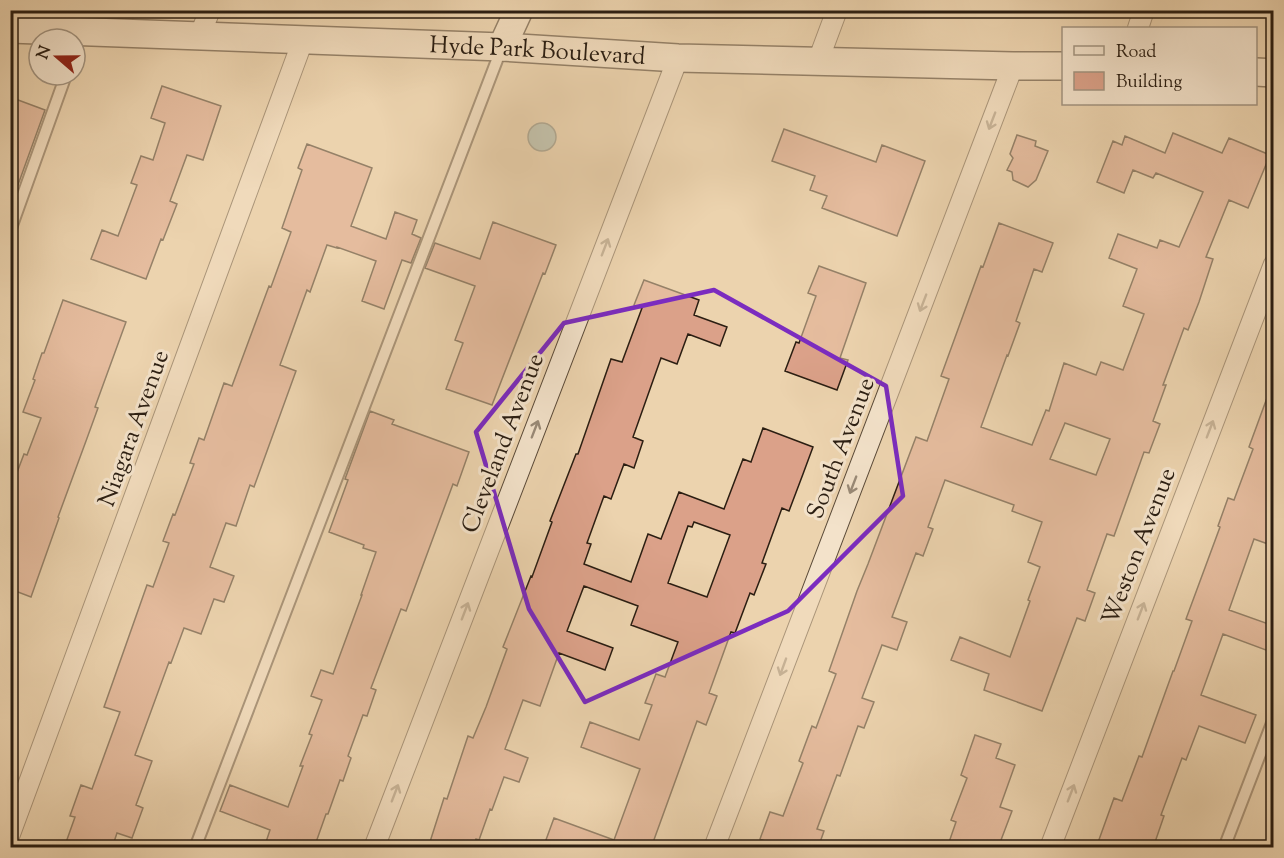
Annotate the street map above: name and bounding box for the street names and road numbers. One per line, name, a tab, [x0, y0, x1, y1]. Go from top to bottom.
street label: Hyde Park Boulevard	[429, 29, 647, 75]
street label: Niagara Avenue	[91, 346, 179, 512]
street label: Cleveland Avenue	[454, 349, 554, 539]
street label: South Avenue	[799, 373, 884, 524]
street label: Weston Avenue	[1094, 463, 1185, 630]

